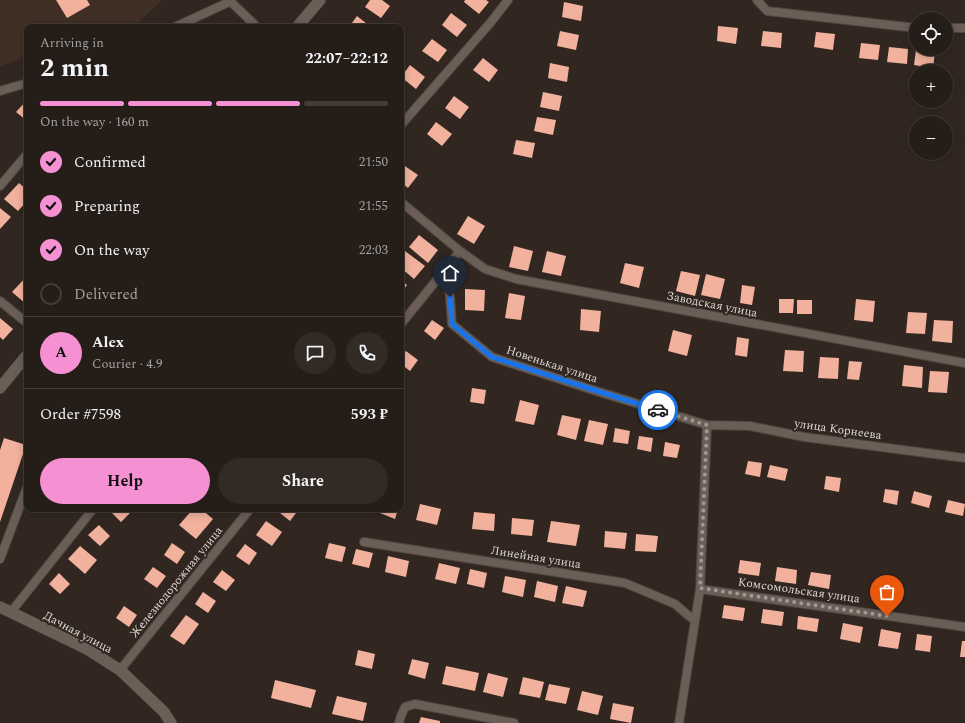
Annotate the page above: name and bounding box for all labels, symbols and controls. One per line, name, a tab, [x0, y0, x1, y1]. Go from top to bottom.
map controls	[909, 12, 953, 160]
button: locate	[909, 12, 953, 56]
text: Arriving in	[40, 33, 104, 53]
text: 22:07–22:12	[305, 47, 388, 70]
text: 2 min	[40, 48, 109, 88]
button: +	[909, 64, 953, 108]
text: On the way · 160 m	[40, 112, 149, 132]
button: −	[909, 116, 953, 160]
icon: check	[40, 151, 62, 173]
text: Confirmed	[74, 151, 146, 174]
text: 21:50	[359, 152, 388, 172]
icon: check	[40, 195, 62, 217]
text: Preparing	[74, 195, 140, 218]
text: 21:55	[359, 196, 388, 216]
icon: check	[40, 239, 62, 261]
text: On the way	[74, 239, 149, 262]
text: 22:03	[359, 240, 388, 260]
pin	[433, 256, 467, 297]
icon: home	[439, 262, 461, 284]
text: Delivered	[74, 283, 138, 306]
street label: Заводская улица	[665, 286, 759, 323]
text: Alex	[92, 331, 124, 354]
button: chat	[294, 332, 336, 374]
button: phone	[346, 332, 388, 374]
text: A	[55, 341, 67, 364]
street label: Новенькая улица	[504, 341, 600, 388]
text: Courier · 4.9	[92, 354, 162, 374]
courier	[638, 390, 678, 430]
icon: car	[647, 399, 669, 421]
text: Order #7598	[40, 403, 121, 426]
text: 593 ₽	[351, 403, 388, 426]
street label: улица Корнеева	[792, 414, 883, 445]
button: Help	[40, 458, 210, 504]
button: Share	[218, 458, 388, 504]
street label: Железнодорожная улица	[125, 522, 228, 642]
street label: Линейная улица	[490, 541, 582, 574]
street label: Комсомольская улица	[737, 573, 861, 608]
pin	[870, 575, 904, 616]
icon: bag	[876, 581, 898, 603]
street label: Дачная улица	[40, 606, 116, 659]

